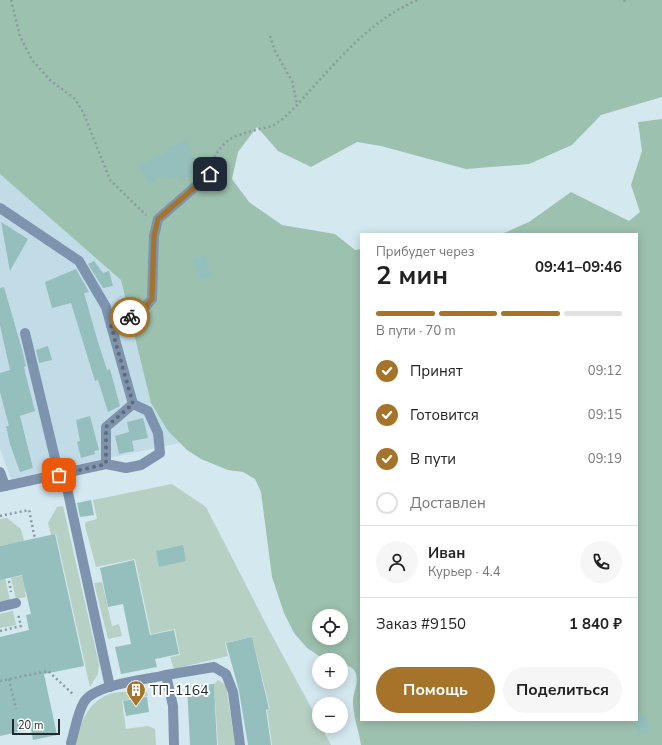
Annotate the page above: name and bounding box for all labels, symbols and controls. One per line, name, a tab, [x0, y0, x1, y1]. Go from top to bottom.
pin	[193, 157, 227, 191]
icon: home	[199, 163, 221, 185]
text: Прибудет через	[376, 243, 474, 261]
text: 09:41–09:46	[535, 257, 622, 277]
text: 2 мин	[376, 258, 448, 293]
courier	[110, 297, 150, 337]
icon: bike	[119, 306, 141, 328]
text: В пути · 70 m	[376, 322, 456, 340]
icon: check	[376, 360, 398, 382]
text: Принят	[410, 361, 463, 381]
text: 09:12	[588, 362, 622, 380]
icon: check	[376, 404, 398, 426]
text: Готовится	[410, 405, 479, 425]
text: 09:15	[588, 406, 622, 424]
icon: check	[376, 448, 398, 470]
text: В пути	[410, 449, 456, 469]
text: 09:19	[588, 450, 622, 468]
pin	[42, 458, 76, 492]
icon: bag	[48, 464, 70, 486]
text: Доставлен	[410, 493, 486, 513]
button: person	[376, 541, 418, 583]
button: phone	[580, 541, 622, 583]
text: Иван	[428, 543, 465, 563]
text: Курьер · 4.4	[428, 563, 501, 581]
map controls	[312, 609, 348, 733]
button: locate	[312, 609, 348, 645]
text: Заказ #9150	[376, 614, 466, 634]
text: 1 840 ₽	[569, 614, 622, 634]
button: +	[312, 653, 348, 689]
button: Помощь	[376, 667, 495, 713]
button: Поделиться	[503, 667, 622, 713]
building icon: ТП-1164	[125, 679, 147, 707]
place label: ТП-1164	[150, 681, 209, 700]
button: −	[312, 697, 348, 733]
scale bar	[12, 717, 60, 736]
text: 20 m	[18, 718, 43, 733]

